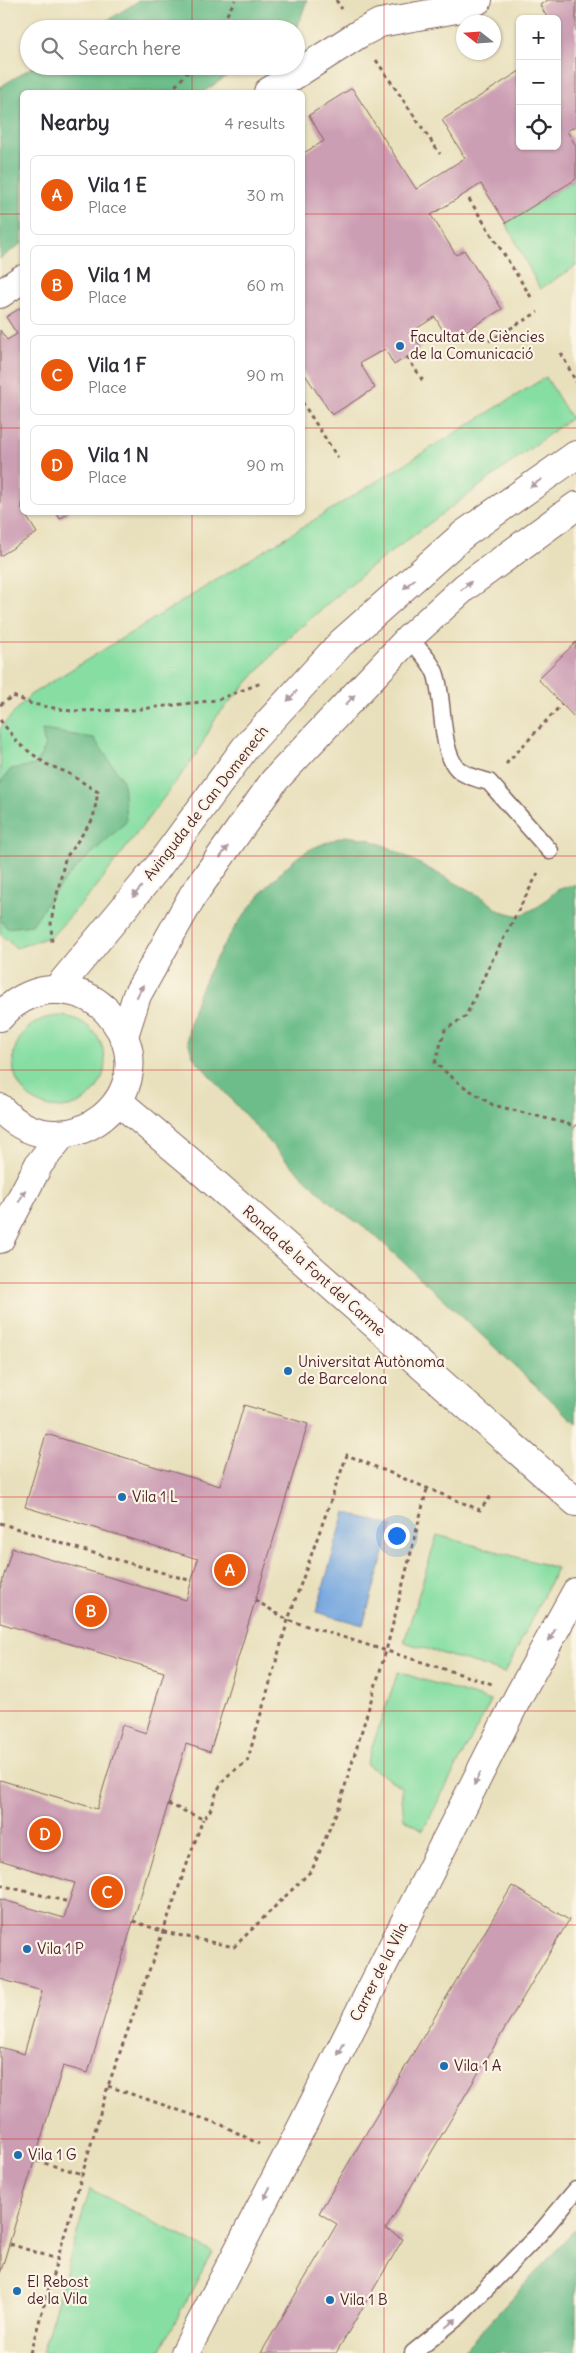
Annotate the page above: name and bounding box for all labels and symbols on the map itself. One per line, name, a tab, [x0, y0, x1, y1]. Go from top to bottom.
north arrow	[456, 15, 501, 60]
place label: Facultat de Ciències de la Comunicació	[410, 327, 545, 363]
marker: Facultat de Ciències de la Comunicació	[394, 340, 406, 352]
one-way arrow	[529, 478, 543, 488]
one-way arrow	[402, 578, 415, 589]
one-way arrow	[459, 581, 472, 592]
one-way arrow	[286, 690, 298, 702]
one-way arrow	[344, 695, 356, 707]
street label: Avinguda de Can Domenech	[139, 721, 272, 884]
one-way arrow	[219, 845, 229, 859]
one-way arrow	[132, 886, 143, 898]
one-way arrow	[136, 983, 144, 998]
one-way arrow	[18, 1189, 27, 1203]
street label: Ronda de la Font del Carme	[239, 1201, 390, 1340]
place label: Universitat Autònoma de Barcelona	[298, 1352, 445, 1388]
marker: Universitat Autònoma de Barcelona	[282, 1365, 294, 1377]
place label: Vila 1 L	[132, 1487, 178, 1506]
marker: Vila 1 L	[116, 1491, 128, 1503]
your location	[384, 1523, 410, 1549]
pin: A	[214, 1551, 246, 1589]
pin: B	[75, 1592, 107, 1630]
one-way arrow	[548, 1628, 557, 1641]
one-way arrow	[473, 1771, 481, 1786]
pin: D	[29, 1815, 61, 1853]
pin: C	[91, 1873, 123, 1911]
street label: Carrer de la Vila	[345, 1919, 412, 2024]
place label: Vila 1 P	[37, 1939, 84, 1958]
marker: Vila 1 P	[21, 1943, 33, 1955]
one-way arrow	[337, 2041, 345, 2056]
place label: Vila 1 A	[454, 2056, 502, 2075]
marker: Vila 1 A	[438, 2060, 450, 2072]
place label: Vila 1 G	[28, 2145, 77, 2164]
marker: Vila 1 G	[12, 2149, 24, 2161]
one-way arrow	[263, 2186, 271, 2201]
place label: El Rebost de la Vila	[27, 2272, 89, 2308]
marker: El Rebost de la Vila	[11, 2285, 23, 2297]
place label: Vila 1 B	[340, 2290, 388, 2309]
marker: Vila 1 B	[324, 2294, 336, 2306]
one-way arrow	[444, 2317, 457, 2328]

